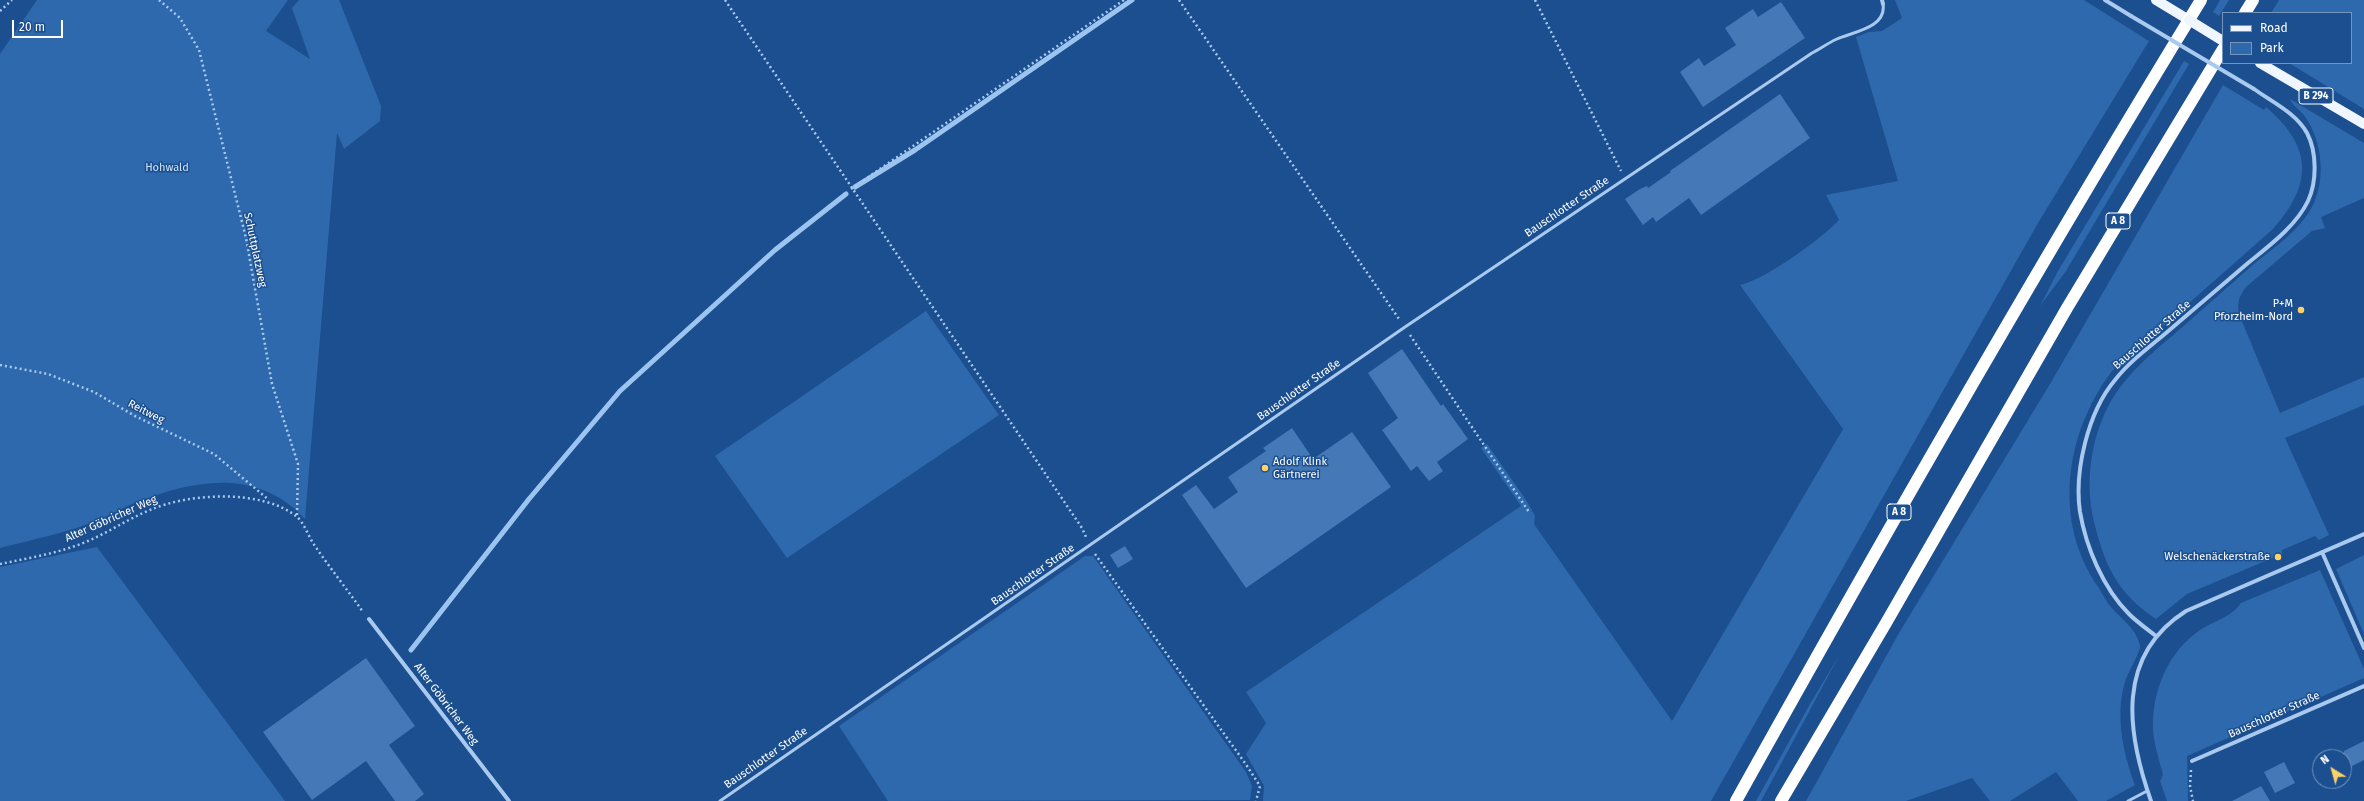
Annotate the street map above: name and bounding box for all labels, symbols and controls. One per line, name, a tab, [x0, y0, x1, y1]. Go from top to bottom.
scale bar	[14, 12, 65, 38]
legend	[2222, 12, 2352, 64]
text: 20 m	[19, 20, 45, 34]
text: Road	[2260, 21, 2288, 35]
text: Park	[2260, 41, 2284, 55]
road number: B 294	[2299, 88, 2333, 104]
park label: Hohwald	[145, 161, 189, 175]
street label: Bauschlotter Straße	[1522, 174, 1612, 240]
street label: Schuttplatzweg	[241, 211, 269, 289]
road number: A 8	[2106, 213, 2130, 229]
place label: P+M Pforzheim-Nord	[2214, 297, 2293, 323]
street label: Bauschlotter Straße	[2110, 298, 2194, 372]
marker: P+M Pforzheim-Nord	[2296, 305, 2306, 315]
street label: Bauschlotter Straße	[1255, 356, 1343, 424]
street label: Reitweg	[126, 397, 166, 427]
place label: Adolf Klink Gärtnerei	[1273, 455, 1327, 481]
marker: Adolf Klink Gärtnerei	[1260, 463, 1270, 473]
street label: Alter Göbricher Weg	[63, 493, 159, 545]
road number: A 8	[1887, 504, 1911, 520]
street label: Bauschlotter Straße	[989, 541, 1077, 609]
place label: Welschenäckerstraße	[2164, 550, 2270, 564]
marker: Welschenäckerstraße	[2273, 552, 2283, 562]
street label: Alter Göbricher Weg	[411, 660, 481, 748]
street label: Bauschlotter Straße	[2226, 689, 2322, 741]
street label: Bauschlotter Straße	[722, 724, 810, 792]
north arrow	[2312, 749, 2352, 789]
text: N	[2318, 752, 2332, 767]

